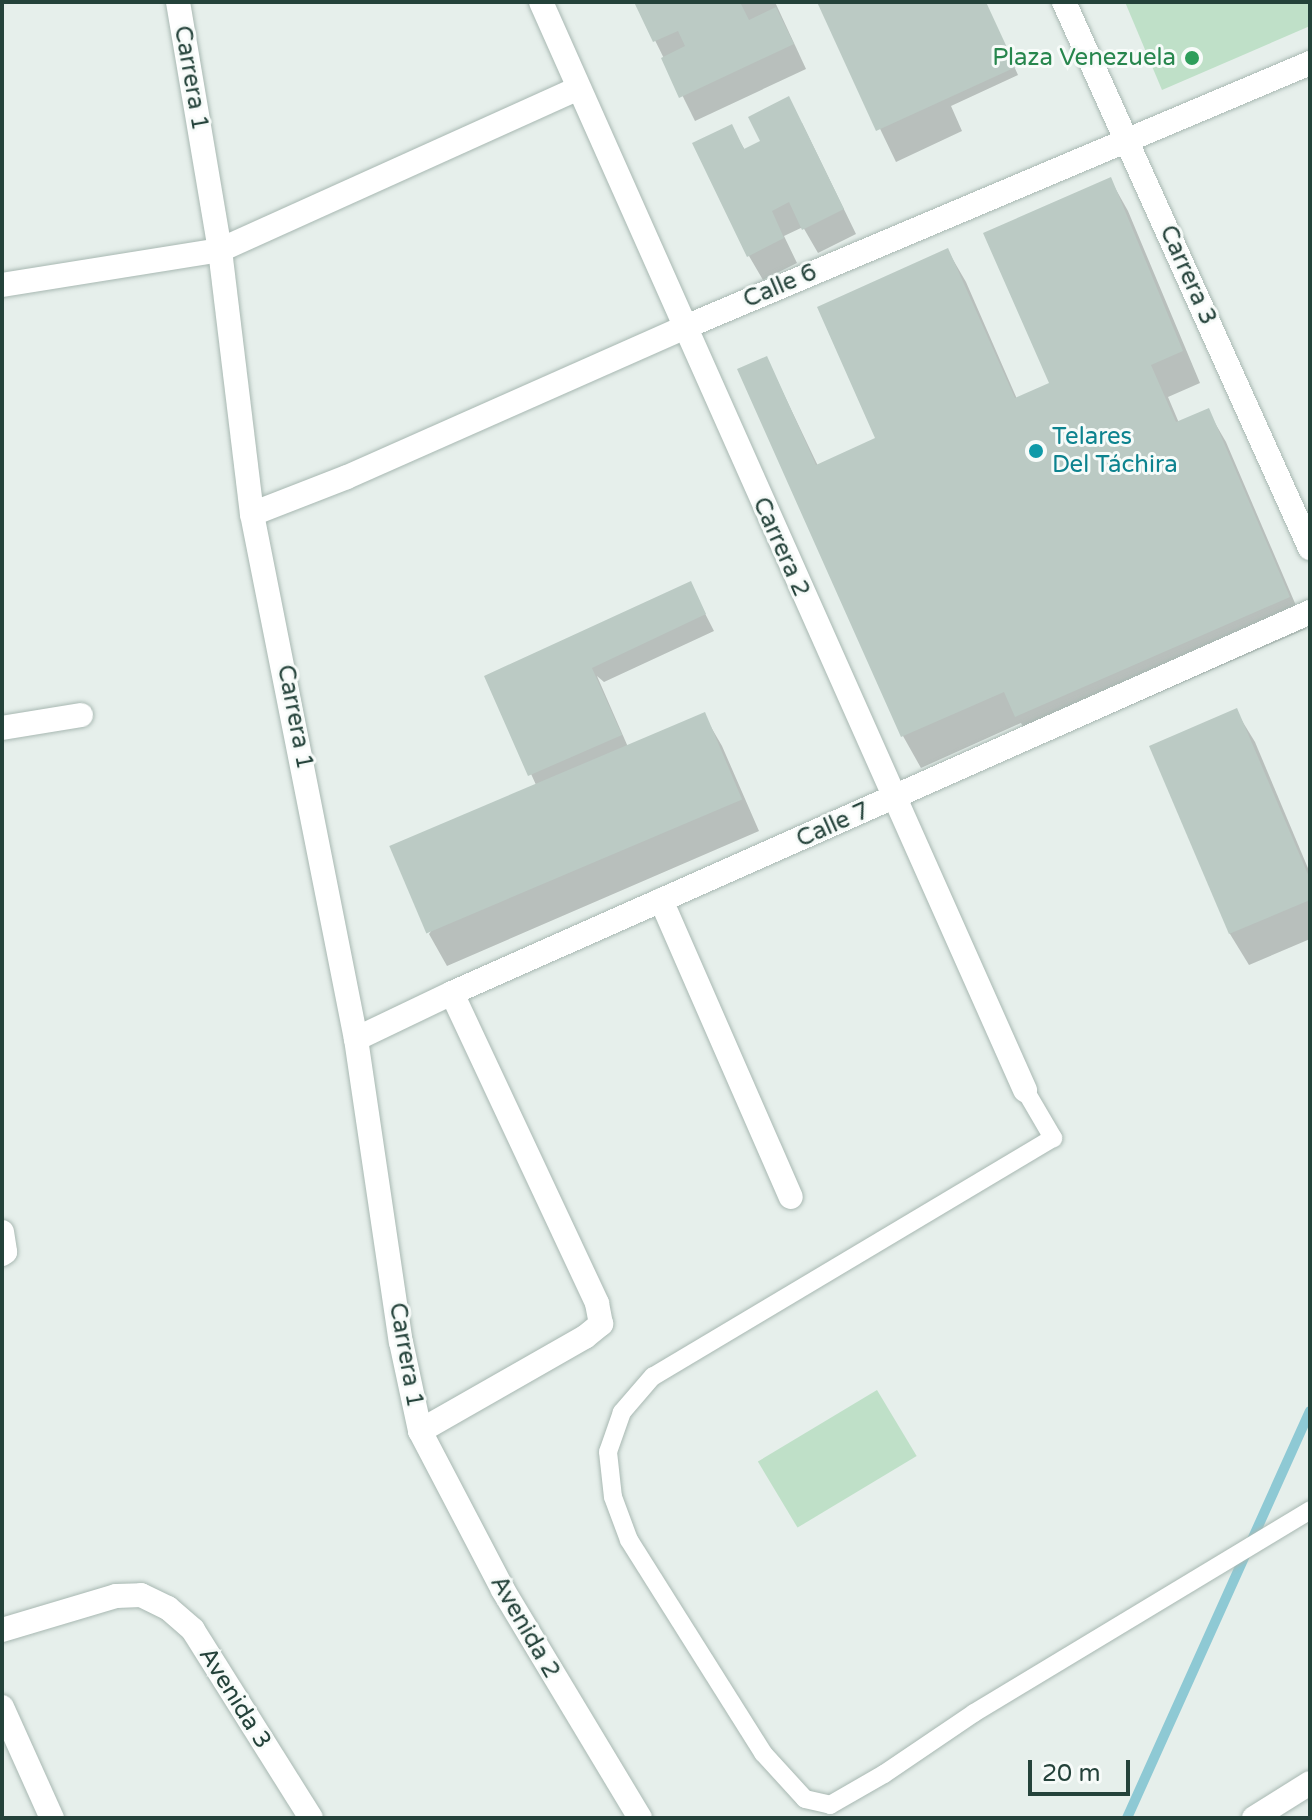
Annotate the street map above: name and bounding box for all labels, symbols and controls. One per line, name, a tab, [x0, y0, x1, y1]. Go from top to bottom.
street label: Carrera 1	[168, 23, 214, 133]
place label: Plaza Venezuela	[992, 44, 1176, 72]
marker: Plaza Venezuela	[1183, 49, 1201, 67]
street label: Carrera 3	[1153, 221, 1223, 329]
street label: Calle 6	[739, 258, 821, 314]
place label: Telares Del Táchira	[1052, 423, 1178, 479]
marker: Telares Del Táchira	[1027, 442, 1045, 460]
street label: Carrera 2	[746, 493, 816, 601]
street label: Carrera 1	[271, 662, 319, 772]
street label: Calle 7	[792, 796, 874, 854]
street label: Carrera 1	[383, 1300, 429, 1410]
street label: Avenida 2	[484, 1571, 566, 1683]
street label: Avenida 3	[193, 1642, 277, 1754]
scale bar	[1032, 1744, 1134, 1794]
text: 20 m	[1042, 1759, 1100, 1788]

